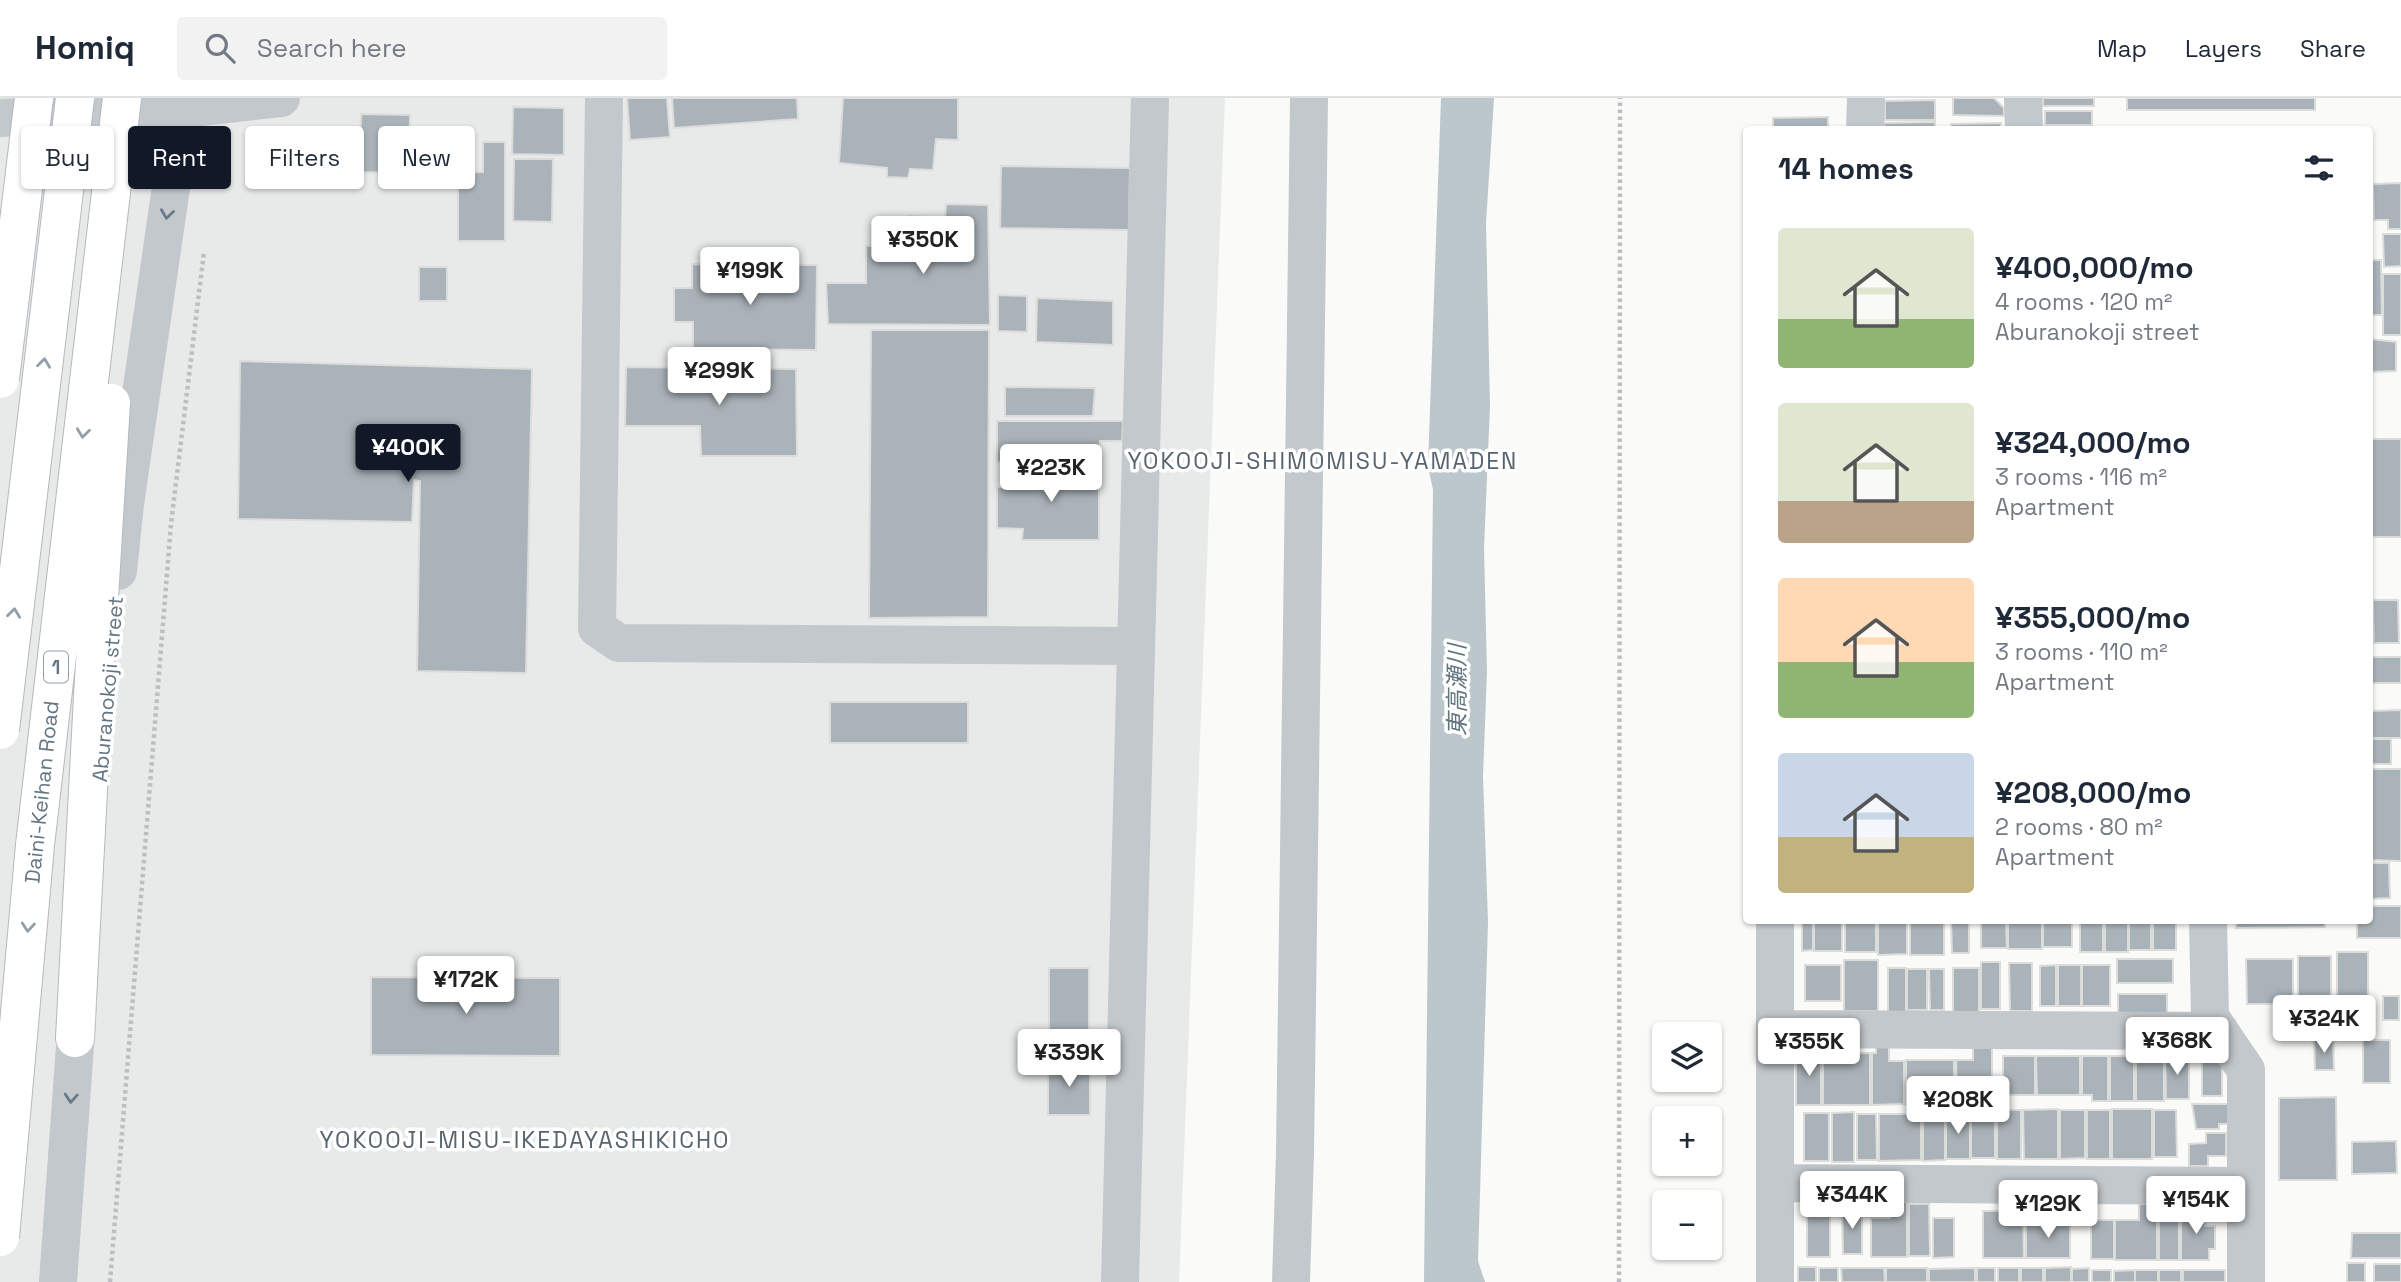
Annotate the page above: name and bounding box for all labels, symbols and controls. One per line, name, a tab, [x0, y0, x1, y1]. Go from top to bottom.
search box	[177, 17, 667, 80]
text: Homiq	[35, 27, 135, 69]
icon: search	[201, 29, 239, 67]
text: Search here	[257, 31, 407, 65]
text: Map	[2097, 33, 2147, 64]
text: Layers	[2185, 33, 2262, 64]
text: Share	[2300, 33, 2366, 64]
chip: Buy	[21, 126, 114, 189]
chip: Rent	[128, 126, 231, 189]
chip: Filters	[245, 126, 364, 189]
chip: New	[378, 126, 475, 189]
text: 14 homes	[1778, 149, 1914, 188]
icon: filters	[2300, 149, 2338, 187]
one-way arrow	[160, 208, 175, 220]
pin: ¥350K	[874, 216, 972, 276]
text: ¥350K	[887, 224, 959, 254]
pin: ¥199K	[701, 248, 799, 307]
text: ¥400,000/mo	[1995, 248, 2194, 287]
text: ¥199K	[716, 255, 784, 285]
icon: home	[1834, 256, 1918, 340]
text: 4 rooms · 120 m²	[1995, 287, 2172, 317]
text: Aburanokoji street	[1995, 317, 2199, 347]
pin: ¥299K	[670, 348, 768, 407]
text: ¥299K	[684, 355, 754, 385]
one-way arrow	[36, 357, 51, 369]
text: ¥324,000/mo	[1995, 423, 2191, 462]
pin: ¥400K	[359, 424, 457, 484]
one-way arrow	[76, 428, 91, 439]
icon: home	[1834, 431, 1918, 515]
text: ¥400K	[371, 432, 445, 462]
pin: ¥223K	[1002, 444, 1100, 504]
district label: YOKOOJI-SHIMOMISU-YAMADEN	[1128, 446, 1518, 476]
text: ¥223K	[1016, 452, 1086, 482]
text: 3 rooms · 116 m²	[1995, 462, 2167, 492]
text: Apartment	[1995, 492, 2115, 522]
street label: Aburanokoji street	[86, 595, 129, 783]
text: ¥355,000/mo	[1995, 598, 2190, 637]
icon: home	[1834, 606, 1918, 690]
one-way arrow	[6, 608, 21, 619]
text: 3 rooms · 110 m²	[1995, 637, 2168, 667]
water label: 東高瀬川	[1442, 641, 1472, 736]
road number: 1	[44, 652, 68, 682]
text: Apartment	[1995, 667, 2115, 697]
street label: Daini-Keihan Road	[18, 699, 65, 885]
text: ¥208,000/mo	[1995, 773, 2191, 812]
icon: home	[1834, 781, 1918, 865]
text: 2 rooms · 80 m²	[1995, 812, 2163, 842]
text: Apartment	[1995, 842, 2115, 872]
one-way arrow	[21, 922, 36, 933]
pin: ¥172K	[417, 956, 515, 1016]
text: ¥172K	[433, 964, 499, 994]
pin: ¥324K	[2275, 996, 2373, 1055]
text: ¥324K	[2289, 1003, 2359, 1033]
pin: ¥355K	[1760, 1018, 1858, 1078]
pin: ¥368K	[2128, 1018, 2226, 1077]
map controls	[1652, 1022, 1722, 1260]
button: layers	[1652, 1022, 1722, 1092]
text: ¥368K	[2142, 1025, 2212, 1055]
text: ¥355K	[1774, 1026, 1844, 1056]
pin: ¥339K	[1020, 1030, 1118, 1089]
text: ¥339K	[1034, 1037, 1104, 1067]
pin: ¥208K	[1909, 1076, 2007, 1136]
text: ¥208K	[1922, 1084, 1994, 1114]
one-way arrow	[64, 1092, 79, 1103]
button: +	[1652, 1106, 1722, 1176]
district label: YOKOOJI-MISU-IKEDAYASHIKICHO	[320, 1125, 730, 1155]
pin: ¥344K	[1803, 1172, 1901, 1231]
pin: ¥154K	[2147, 1176, 2245, 1236]
text: ¥344K	[1816, 1179, 1888, 1209]
pin: ¥129K	[1999, 1180, 2097, 1240]
text: ¥154K	[2162, 1184, 2230, 1214]
text: ¥129K	[2015, 1188, 2081, 1218]
button: −	[1652, 1190, 1722, 1260]

